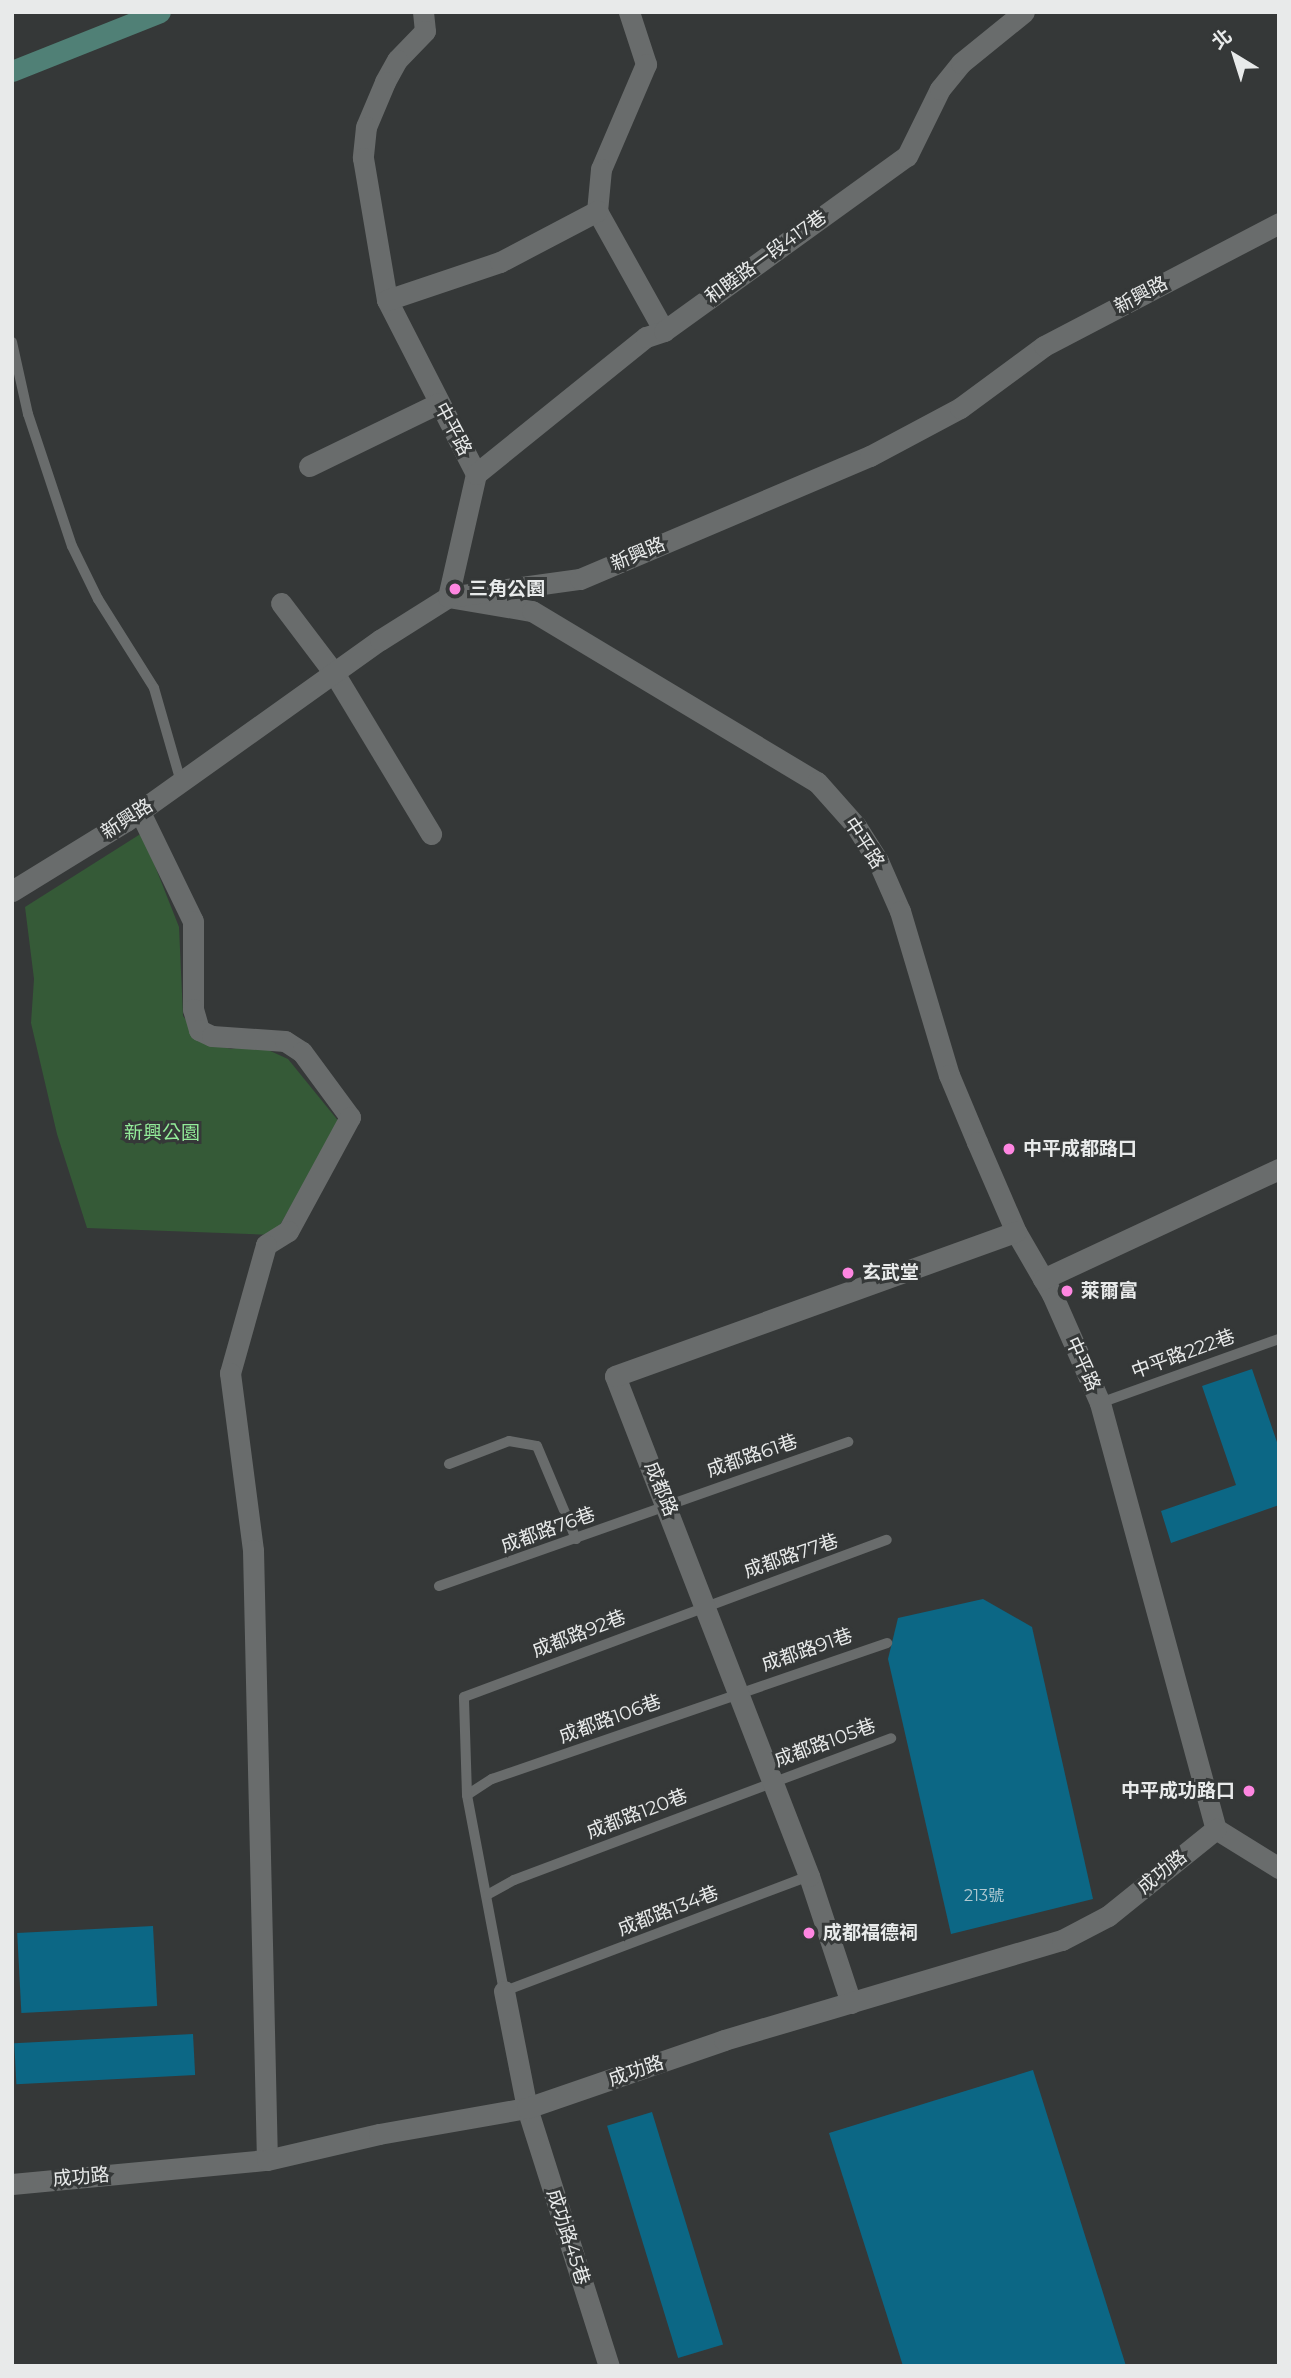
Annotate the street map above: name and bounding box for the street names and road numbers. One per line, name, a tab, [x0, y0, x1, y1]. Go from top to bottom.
street label: 和睦路一段417巷	[701, 205, 831, 309]
street label: 新興路	[1110, 272, 1172, 318]
street label: 中平路	[430, 398, 476, 460]
street label: 新興路	[607, 532, 669, 576]
street label: 新興路	[97, 794, 157, 844]
street label: 中平路	[839, 813, 889, 873]
street label: 中平路222巷	[1128, 1325, 1238, 1383]
street label: 中平路	[1061, 1333, 1105, 1395]
street label: 成都路61巷	[704, 1430, 800, 1482]
street label: 成都路	[640, 1458, 682, 1520]
street label: 成都路76巷	[498, 1502, 598, 1558]
street label: 成都路77巷	[741, 1529, 841, 1583]
street label: 成都路92巷	[529, 1606, 629, 1662]
street label: 成都路91巷	[759, 1624, 855, 1676]
street label: 成都路106巷	[556, 1690, 664, 1748]
street label: 成都路105巷	[771, 1714, 879, 1772]
street label: 成都路120巷	[583, 1784, 691, 1844]
street label: 成功路	[1133, 1845, 1191, 1899]
street label: 成都路134巷	[614, 1881, 722, 1941]
street label: 成功路	[605, 2051, 667, 2091]
street label: 成功路	[52, 2163, 110, 2191]
street label: 成功路45巷	[542, 2186, 594, 2288]

